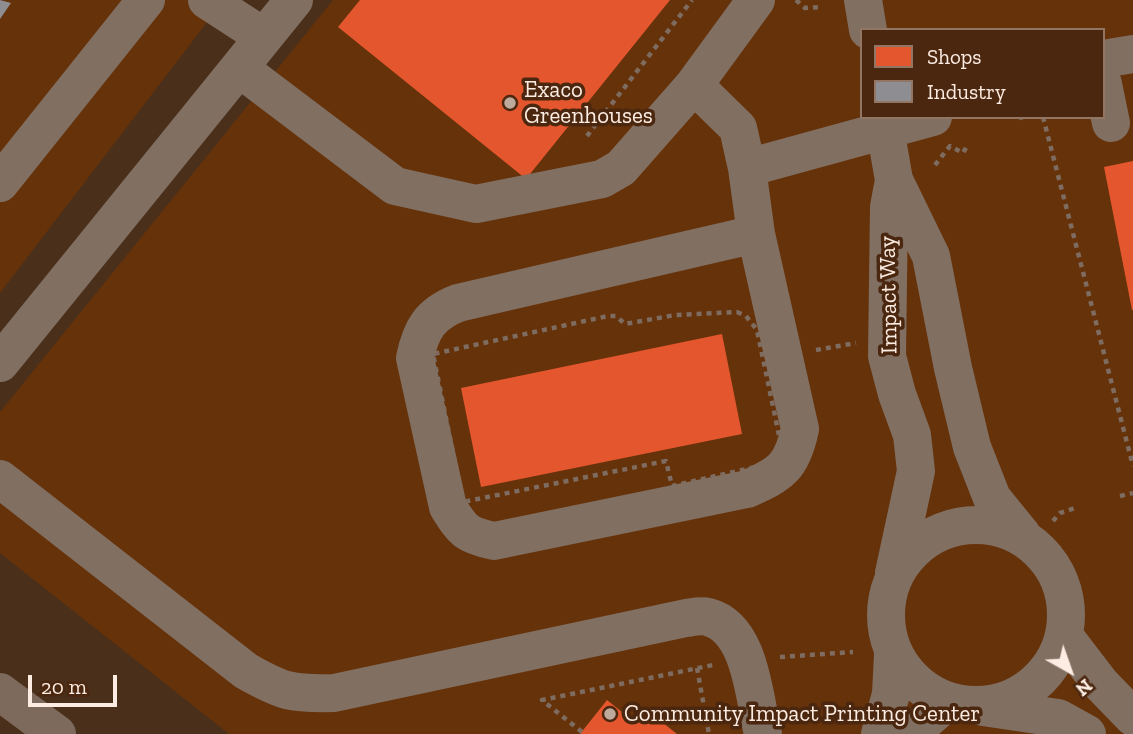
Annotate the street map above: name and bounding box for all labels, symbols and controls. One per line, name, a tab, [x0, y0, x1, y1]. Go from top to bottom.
legend	[860, 28, 1105, 119]
text: Shops	[927, 44, 981, 69]
place label: Exaco Greenhouses	[524, 76, 653, 130]
text: Industry	[927, 79, 1006, 104]
marker: Exaco Greenhouses	[502, 95, 518, 111]
street label: Impact Way	[874, 236, 904, 354]
north arrow	[1035, 636, 1105, 706]
scale bar	[32, 660, 121, 704]
text: 20 m	[41, 674, 87, 699]
text: N	[1071, 674, 1097, 701]
place label: Community Impact Printing Center	[624, 700, 980, 728]
marker: Community Impact Printing Center	[602, 706, 618, 722]

